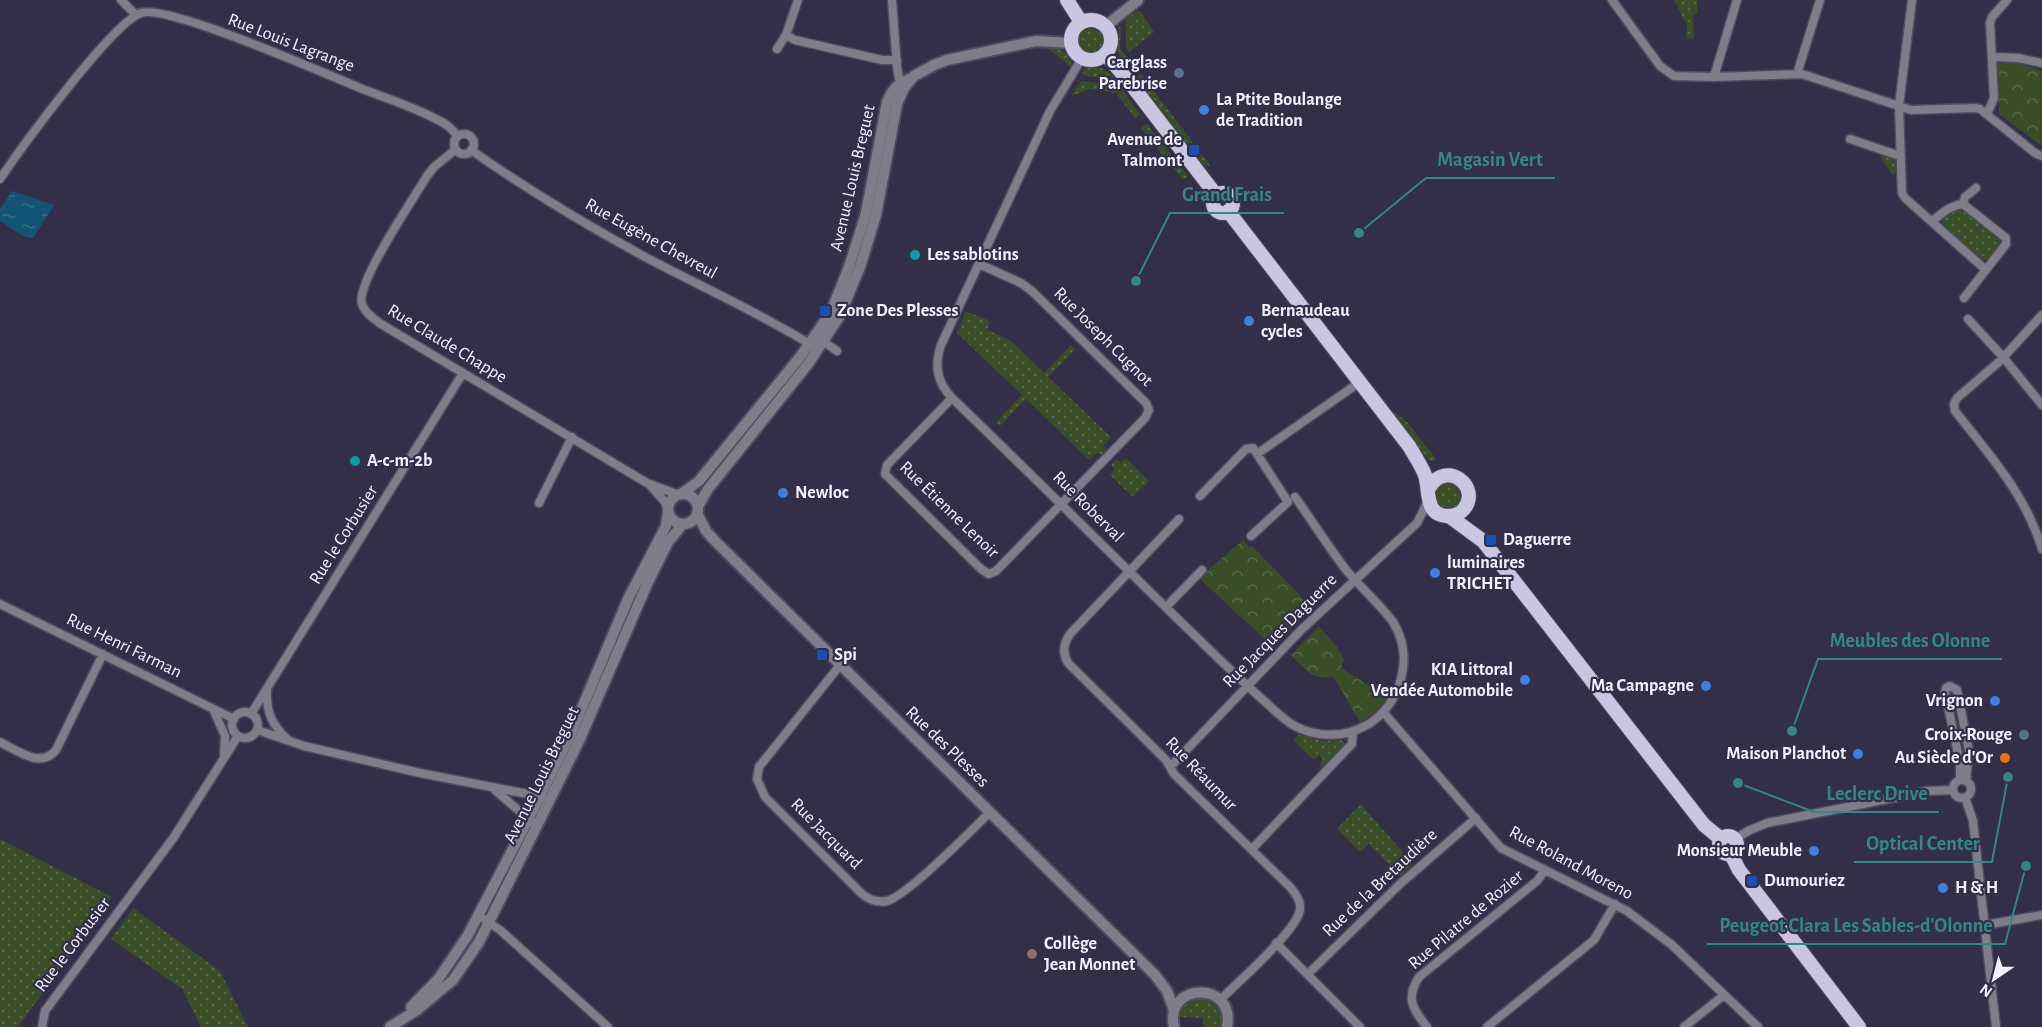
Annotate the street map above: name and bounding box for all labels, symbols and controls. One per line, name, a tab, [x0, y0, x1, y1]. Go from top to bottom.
street label: Rue Louis Lagrange	[225, 11, 357, 75]
place label: Carglass Parebrise	[1099, 54, 1167, 93]
marker: Carglass Parebrise	[1172, 66, 1186, 80]
place label: La Ptite Boulange de Tradition	[1216, 91, 1342, 130]
street label: Avenue Louis Breguet	[827, 103, 879, 253]
marker: La Ptite Boulange de Tradition	[1197, 103, 1211, 117]
place label: Avenue de Talmont	[1107, 131, 1182, 170]
callout: Magasin Vert	[1426, 140, 1555, 178]
marker: Avenue de Talmont	[1187, 143, 1201, 157]
text: Magasin Vert	[1437, 150, 1543, 170]
callout: Grand Frais	[1170, 175, 1284, 213]
text: Grand Frais	[1182, 185, 1272, 205]
street label: Rue Eugène Chevreul	[582, 195, 720, 283]
place label: Les sablotins	[927, 246, 1019, 264]
marker: Les sablotins	[908, 248, 922, 262]
street label: Rue Joseph Cugnot	[1050, 284, 1156, 390]
street label: Rue Claude Chappe	[384, 301, 510, 387]
place label: Zone Des Plesses	[837, 302, 958, 320]
place label: Bernaudeau cycles	[1261, 302, 1350, 341]
marker: Zone Des Plesses	[818, 304, 832, 318]
marker: Bernaudeau cycles	[1242, 314, 1256, 328]
place label: A-c-m-2b	[367, 452, 432, 470]
marker: A-c-m-2b	[348, 454, 362, 468]
street label: Rue Étienne Lenoir	[896, 456, 1004, 562]
street label: Rue Roberval	[1049, 468, 1127, 546]
street label: Rue le Corbusier	[306, 482, 382, 588]
place label: Newloc	[795, 484, 849, 502]
marker: Newloc	[776, 486, 790, 500]
place label: Daguerre	[1503, 531, 1571, 549]
marker: Daguerre	[1484, 533, 1498, 547]
place label: luminaires TRICHET	[1447, 554, 1525, 593]
marker: luminaires TRICHET	[1428, 566, 1442, 580]
street label: Rue Jacques Daguerre	[1220, 571, 1340, 691]
street label: Rue Henri Farman	[64, 610, 184, 682]
callout: Meubles des Olonne	[1818, 621, 2002, 659]
text: Meubles des Olonne	[1830, 631, 1990, 651]
place label: Spi	[834, 646, 857, 664]
marker: Spi	[815, 648, 829, 662]
place label: KIA Littoral Vendée Automobile	[1371, 661, 1513, 700]
marker: KIA Littoral Vendée Automobile	[1518, 673, 1532, 687]
place label: Ma Campagne	[1591, 677, 1694, 695]
marker: Ma Campagne	[1699, 679, 1713, 693]
place label: Vrignon	[1925, 692, 1983, 710]
marker: Vrignon	[1988, 694, 2002, 708]
street label: Avenue Louis Breguet	[501, 703, 583, 846]
street label: Rue des Plesses	[902, 703, 992, 791]
place label: Croix-Rouge	[1925, 726, 2012, 744]
marker: Croix-Rouge	[2017, 728, 2031, 742]
street label: Rue Réaumur	[1162, 734, 1240, 814]
place label: Maison Planchot	[1726, 745, 1846, 763]
marker: Maison Planchot	[1851, 747, 1865, 761]
place label: Au Siècle d'Or	[1895, 749, 1994, 767]
marker: Au Siècle d'Or	[1998, 751, 2012, 765]
callout: Leclerc Drive	[1814, 774, 1939, 812]
text: Leclerc Drive	[1826, 784, 1928, 804]
street label: Rue Jacquard	[787, 795, 865, 873]
street label: Rue Roland Moreno	[1506, 823, 1636, 903]
callout: Optical Center	[1854, 824, 1992, 862]
street label: Rue de la Bretaudière	[1319, 826, 1441, 940]
text: Optical Center	[1866, 834, 1980, 854]
place label: Monsieur Meuble	[1677, 842, 1802, 860]
marker: Monsieur Meuble	[1807, 844, 1821, 858]
street label: Rue Pilatre de Rozier	[1405, 867, 1527, 973]
place label: Dumouriez	[1764, 872, 1845, 890]
marker: Dumouriez	[1745, 874, 1759, 888]
place label: H & H	[1955, 879, 1998, 897]
marker: H & H	[1936, 881, 1950, 895]
street label: Rue le Corbusier	[32, 894, 114, 995]
callout: Peugeot Clara Les Sables-d'Olonne	[1707, 906, 2005, 944]
text: Peugeot Clara Les Sables-d'Olonne	[1719, 916, 1993, 936]
place label: Collège Jean Monnet	[1044, 935, 1135, 974]
marker: Collège Jean Monnet	[1025, 947, 1039, 961]
north arrow	[1964, 949, 2024, 1009]
text: N	[1977, 981, 1995, 1000]

